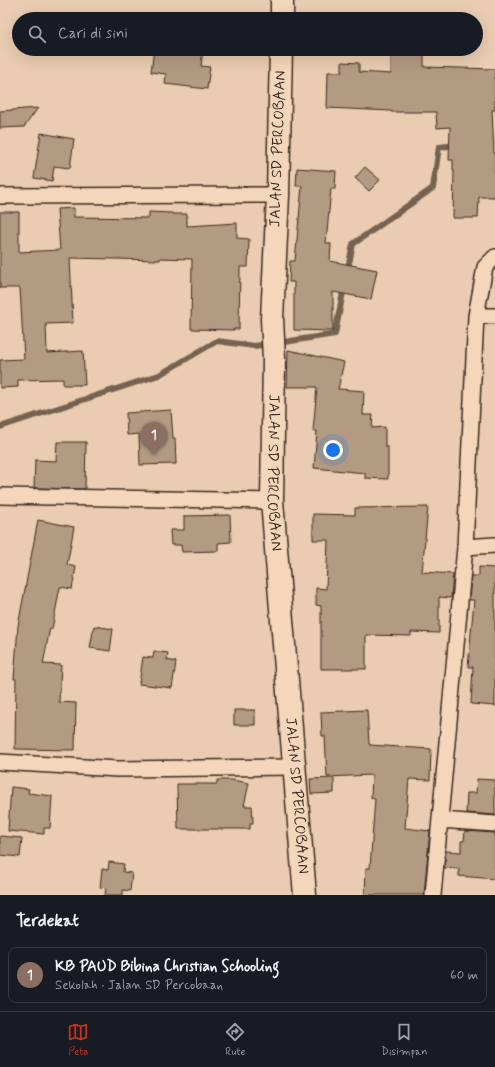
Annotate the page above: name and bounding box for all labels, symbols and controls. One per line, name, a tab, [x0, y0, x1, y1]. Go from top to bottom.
search box	[12, 12, 483, 56]
icon: search	[26, 23, 48, 45]
text: Cari di sini	[58, 24, 128, 44]
street label: JALAN SD PERCOBAAN	[265, 70, 291, 228]
street label: JALAN SD PERCOBAAN	[262, 394, 286, 552]
pin: 1	[141, 422, 167, 455]
your location	[323, 440, 343, 460]
street label: JALAN SD PERCOBAAN	[280, 717, 313, 875]
text: Terdekat	[16, 910, 79, 932]
text: KB PAUD Bibina Christian Schooling	[55, 957, 279, 977]
text: 1	[27, 967, 33, 984]
text: 60 m	[450, 967, 478, 984]
text: Sekolah · Jalan SD Percobaan	[55, 977, 223, 994]
tab: Peta	[67, 1021, 89, 1059]
tab: Rute	[224, 1021, 246, 1059]
tab: Disimpan	[381, 1021, 428, 1059]

